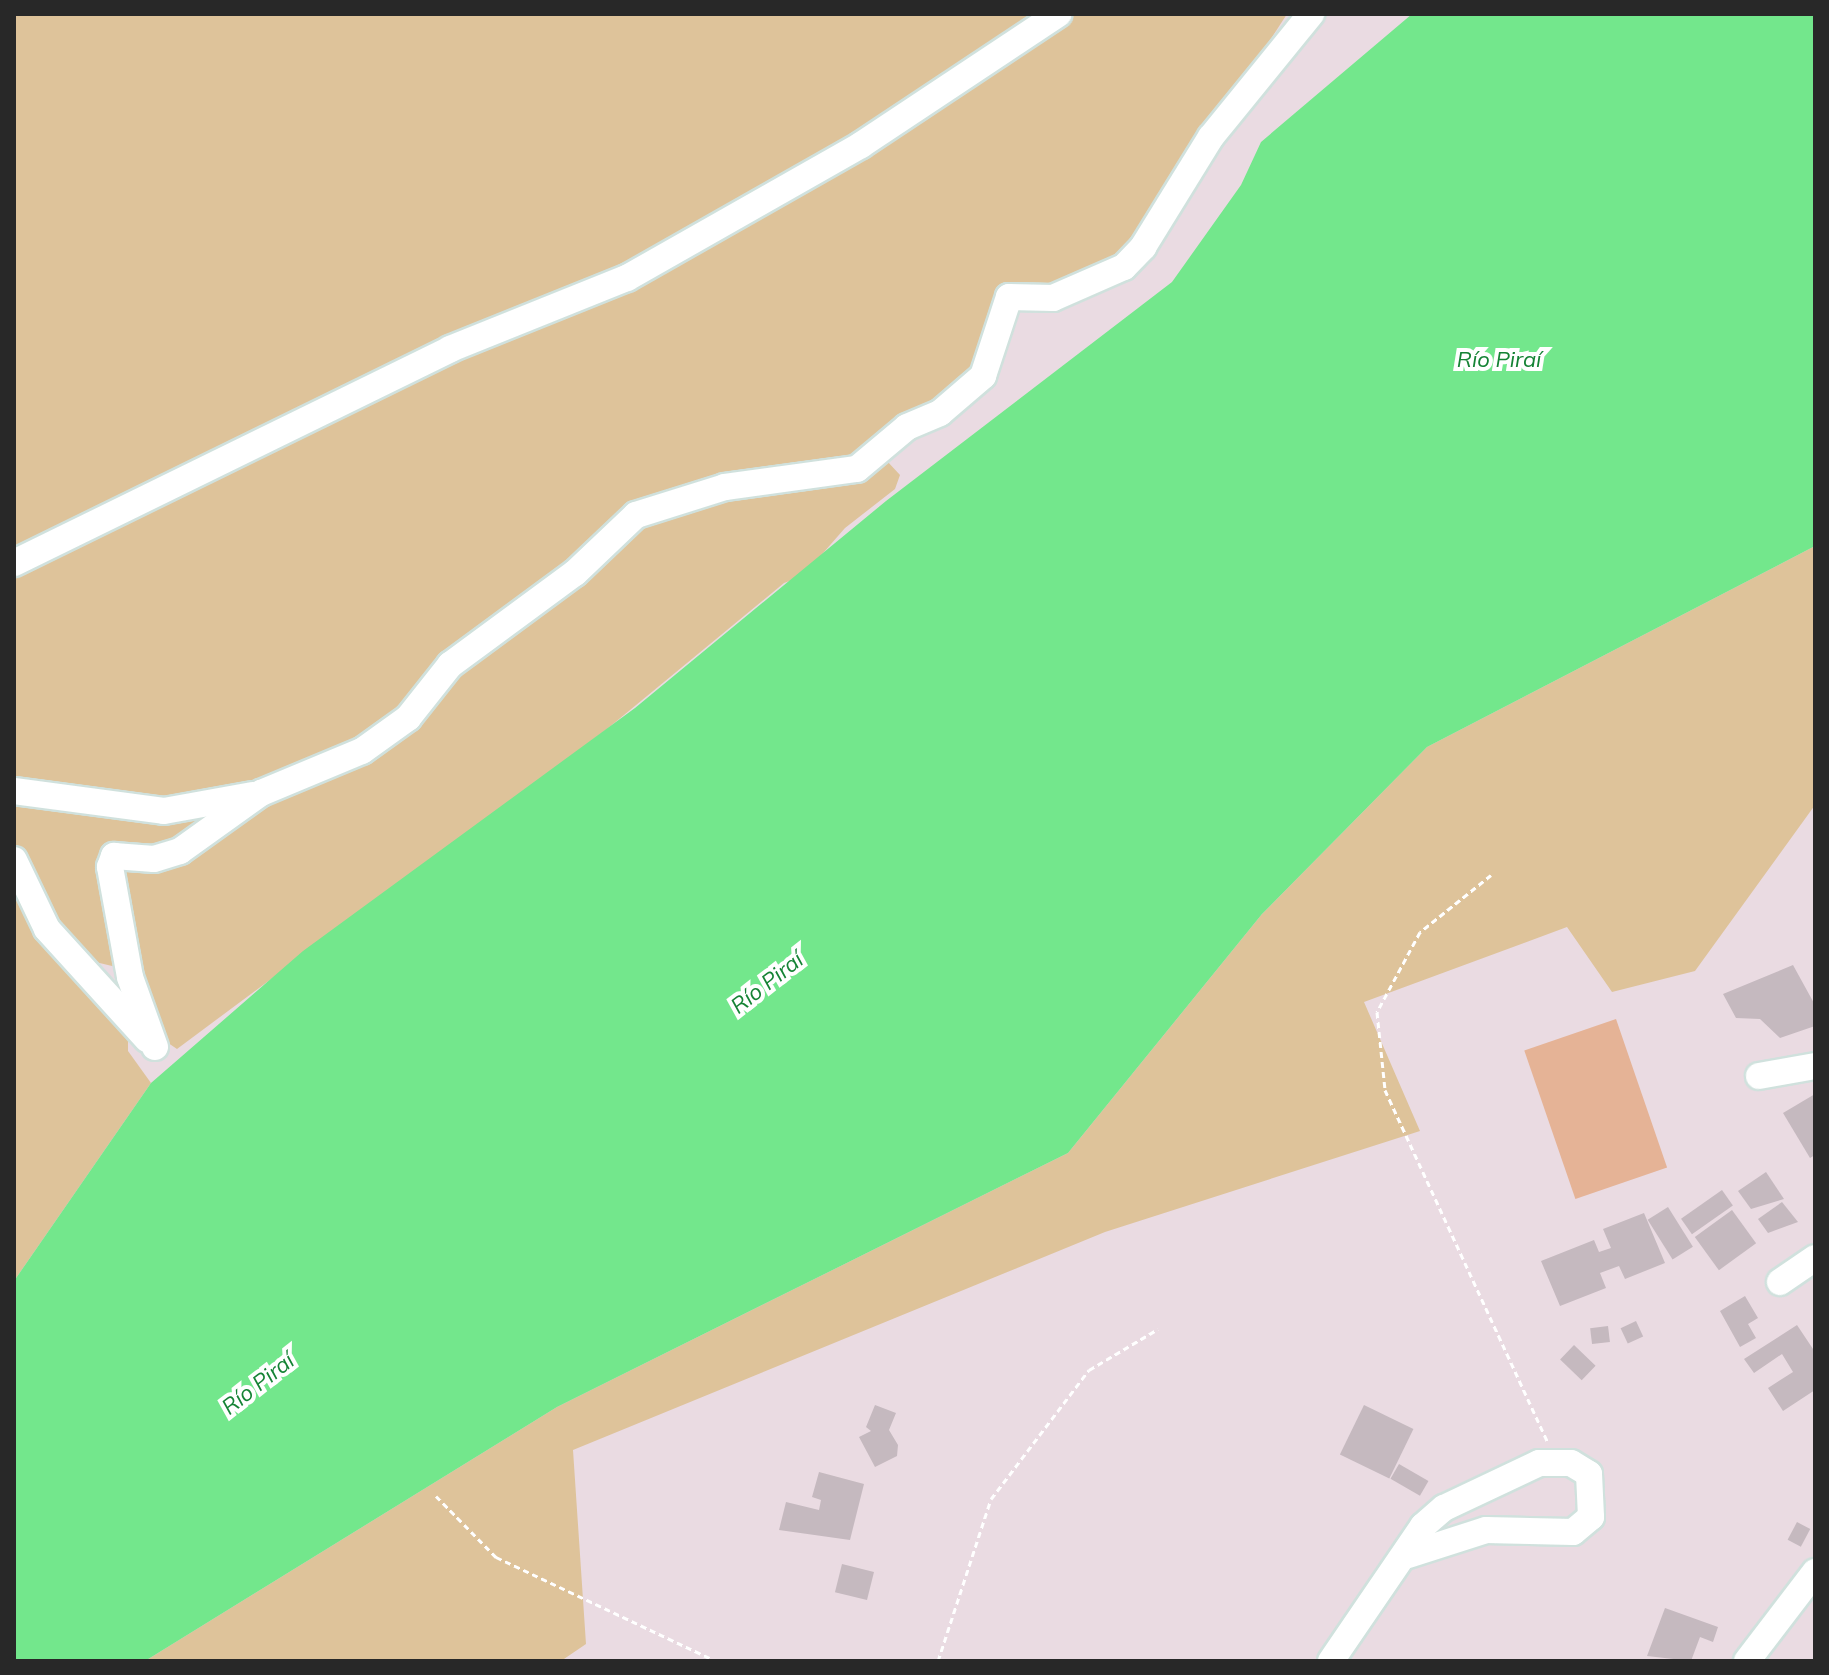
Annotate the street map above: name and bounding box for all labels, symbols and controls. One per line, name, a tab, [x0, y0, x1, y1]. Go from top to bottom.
water label: Río Piraí	[1457, 347, 1541, 373]
water label: Río Piraí	[726, 947, 808, 1019]
water label: Río Piraí	[217, 1348, 299, 1420]

